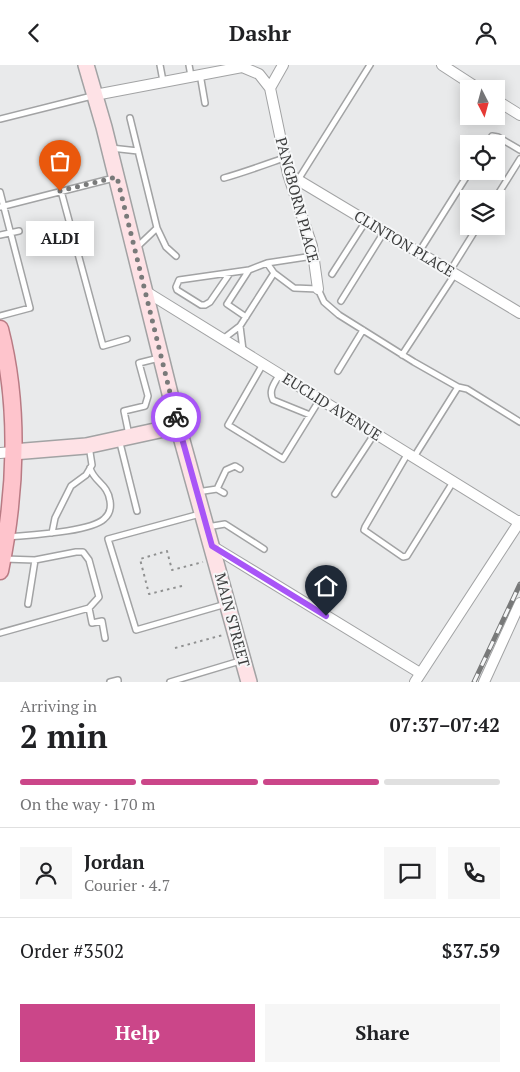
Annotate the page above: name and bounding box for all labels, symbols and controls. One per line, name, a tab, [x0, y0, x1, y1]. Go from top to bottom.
text: Dashr	[229, 18, 291, 47]
icon: back	[20, 19, 48, 47]
icon: person	[472, 19, 500, 47]
north arrow	[460, 80, 505, 125]
map controls	[460, 80, 505, 235]
street label: PANGBORN PLACE	[272, 135, 324, 265]
button: locate	[460, 135, 505, 180]
pin	[39, 140, 81, 191]
icon: bag	[46, 147, 74, 175]
button: layers	[460, 190, 505, 235]
street label: CLINTON PLACE	[351, 205, 458, 281]
callout: ALDI	[26, 221, 94, 256]
text: ALDI	[41, 227, 79, 249]
street label: EUCLID AVENUE	[279, 368, 386, 445]
courier	[151, 392, 201, 442]
icon: bike	[162, 403, 190, 431]
pin	[305, 565, 347, 616]
street label: MAIN STREET	[211, 570, 255, 669]
icon: home	[312, 572, 340, 600]
text: Arriving in	[20, 695, 97, 717]
text: 07:37–07:42	[390, 712, 500, 737]
text: 2 min	[20, 715, 108, 757]
text: On the way · 170 m	[20, 793, 155, 815]
button: person	[20, 847, 72, 899]
button: chat	[384, 847, 436, 899]
button: phone	[448, 847, 500, 899]
text: Jordan	[84, 849, 145, 874]
text: Courier · 4.7	[84, 874, 170, 896]
text: Order #3502	[20, 938, 124, 963]
text: $37.59	[442, 938, 500, 963]
button: Help	[20, 1004, 255, 1062]
button: Share	[265, 1004, 500, 1062]

